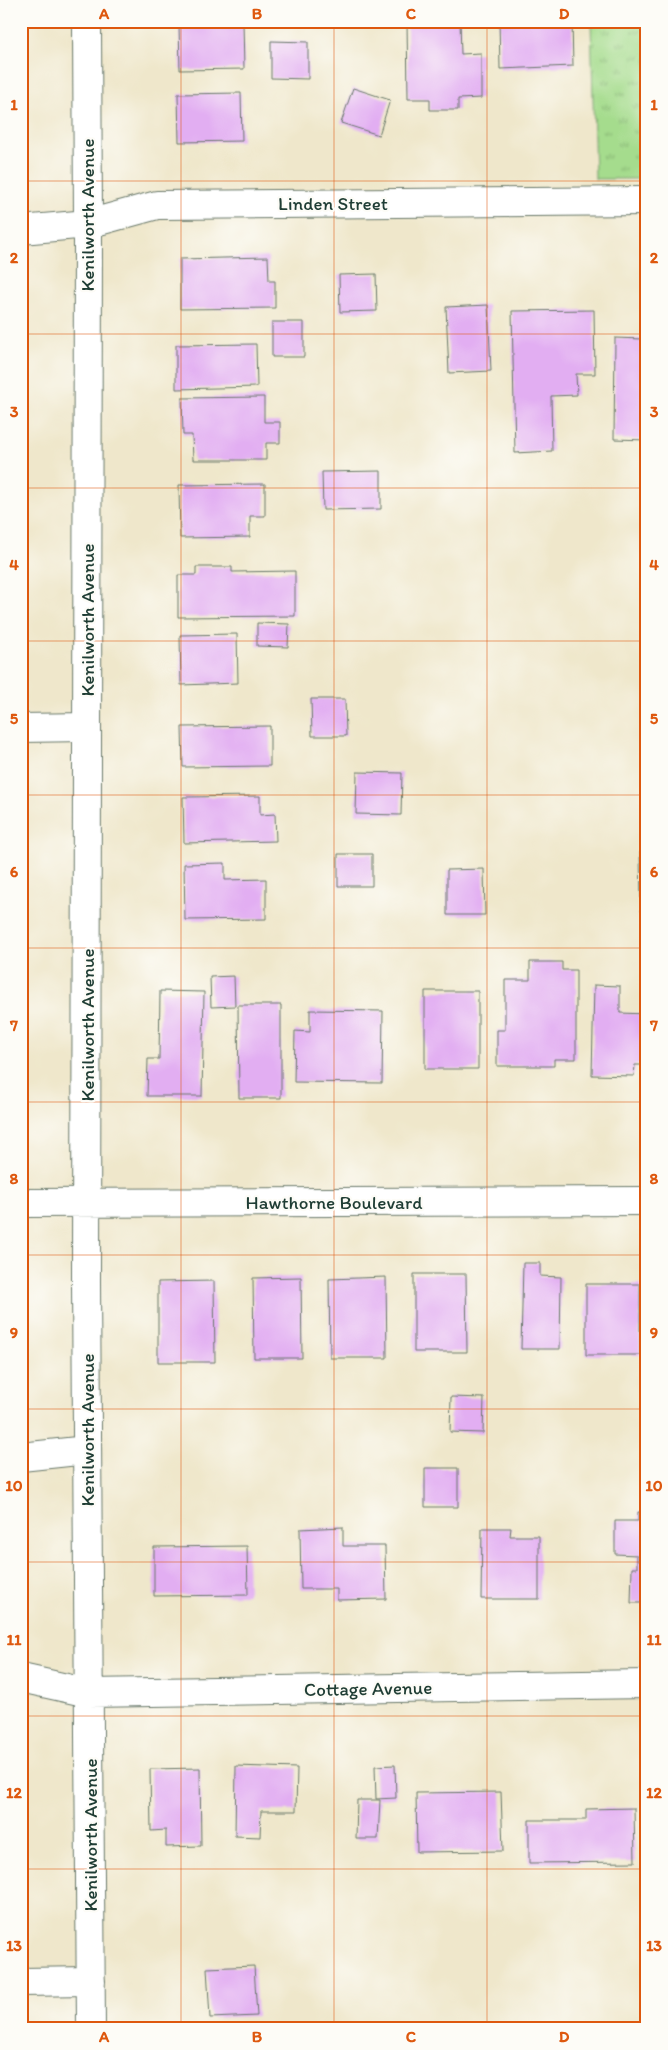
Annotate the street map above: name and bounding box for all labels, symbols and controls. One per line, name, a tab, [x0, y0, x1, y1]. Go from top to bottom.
text: A	[98, 4, 110, 23]
text: B	[252, 4, 263, 23]
text: C	[406, 4, 417, 23]
text: D	[559, 4, 570, 23]
text: 1	[10, 95, 18, 114]
text: 1	[650, 95, 658, 114]
street label: Kenilworth Avenue	[76, 138, 99, 292]
street label: Linden Street	[278, 192, 388, 215]
text: 2	[10, 248, 19, 267]
text: 2	[650, 248, 659, 267]
text: 3	[10, 402, 19, 421]
text: 3	[650, 402, 659, 421]
street label: Kenilworth Avenue	[76, 543, 99, 697]
text: 4	[9, 555, 19, 574]
text: 4	[649, 555, 659, 574]
text: 5	[10, 709, 19, 728]
text: 5	[650, 709, 659, 728]
text: 6	[10, 862, 19, 881]
text: 6	[650, 862, 659, 881]
street label: Kenilworth Avenue	[76, 948, 99, 1102]
text: 7	[9, 1016, 18, 1035]
text: 7	[649, 1016, 658, 1035]
text: 8	[10, 1169, 19, 1188]
text: 8	[650, 1169, 659, 1188]
street label: Hawthorne Boulevard	[246, 1191, 423, 1214]
text: 9	[10, 1323, 18, 1342]
text: 9	[650, 1323, 658, 1342]
street label: Kenilworth Avenue	[76, 1353, 99, 1507]
text: 10	[5, 1476, 23, 1495]
text: 10	[645, 1476, 663, 1495]
text: 11	[7, 1630, 22, 1649]
text: 11	[647, 1630, 662, 1649]
street label: Cottage Avenue	[304, 1676, 432, 1701]
street label: Kenilworth Avenue	[79, 1758, 102, 1912]
text: 12	[6, 1783, 23, 1802]
text: 12	[646, 1783, 663, 1802]
text: 13	[6, 1936, 22, 1955]
text: 13	[646, 1936, 662, 1955]
text: A	[98, 2027, 110, 2046]
text: B	[252, 2027, 263, 2046]
text: C	[406, 2027, 417, 2046]
text: D	[559, 2027, 570, 2046]

